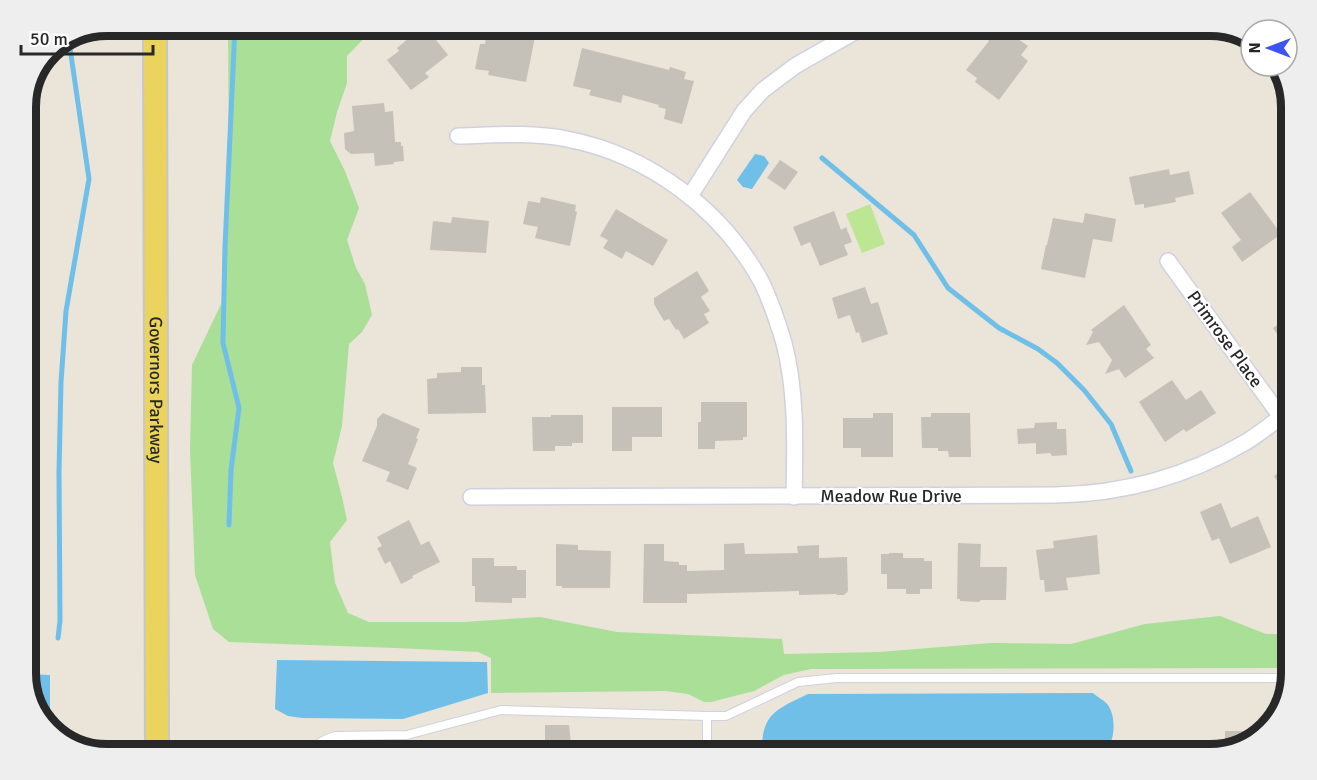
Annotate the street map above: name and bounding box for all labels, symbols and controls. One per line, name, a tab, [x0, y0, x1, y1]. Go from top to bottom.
scale bar	[21, 18, 153, 56]
north arrow	[1239, 18, 1299, 78]
text: 50 m	[30, 28, 68, 50]
text: N	[1245, 42, 1265, 54]
street label: Primrose Place	[1182, 286, 1268, 392]
street label: Governors Parkway	[145, 317, 167, 464]
street label: Meadow Rue Drive	[820, 485, 962, 507]

